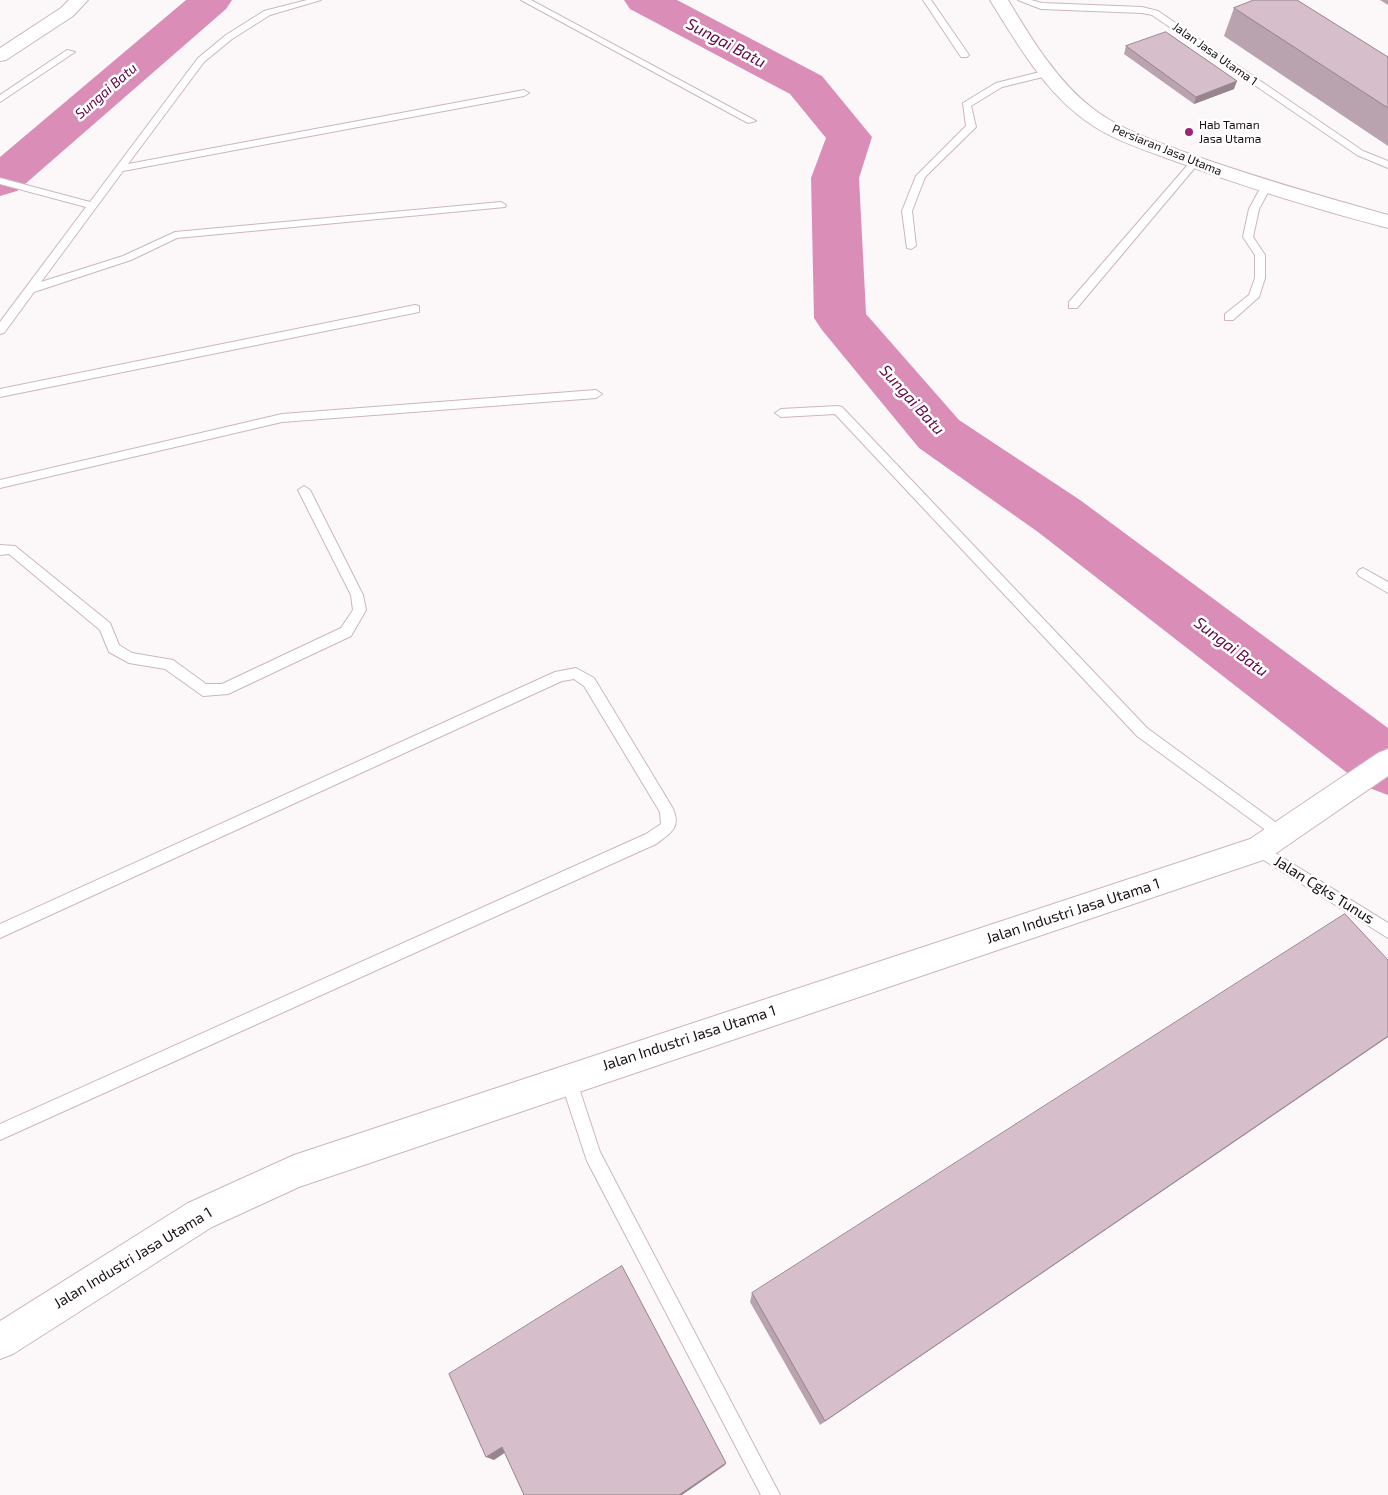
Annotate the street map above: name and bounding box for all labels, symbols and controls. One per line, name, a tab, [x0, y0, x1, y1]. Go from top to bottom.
water label: Sungai Batu	[683, 14, 769, 72]
street label: Jalan Jasa Utama 1	[1170, 19, 1260, 89]
water label: Sungai Batu	[72, 60, 140, 122]
place label: Hab Taman Jasa Utama	[1199, 118, 1261, 146]
street label: Persiaran Jasa Utama	[1110, 121, 1224, 179]
marker: Hab Taman Jasa Utama	[1183, 126, 1195, 138]
water label: Sungai Batu	[876, 361, 948, 439]
water label: Sungai Batu	[1190, 613, 1272, 681]
street label: Jalan Cgks Tunus	[1271, 852, 1377, 928]
street label: Jalan Industri Jasa Utama 1	[984, 874, 1162, 948]
street label: Jalan Industri Jasa Utama 1	[600, 1001, 778, 1075]
street label: Jalan Industri Jasa Utama 1	[51, 1204, 215, 1312]

